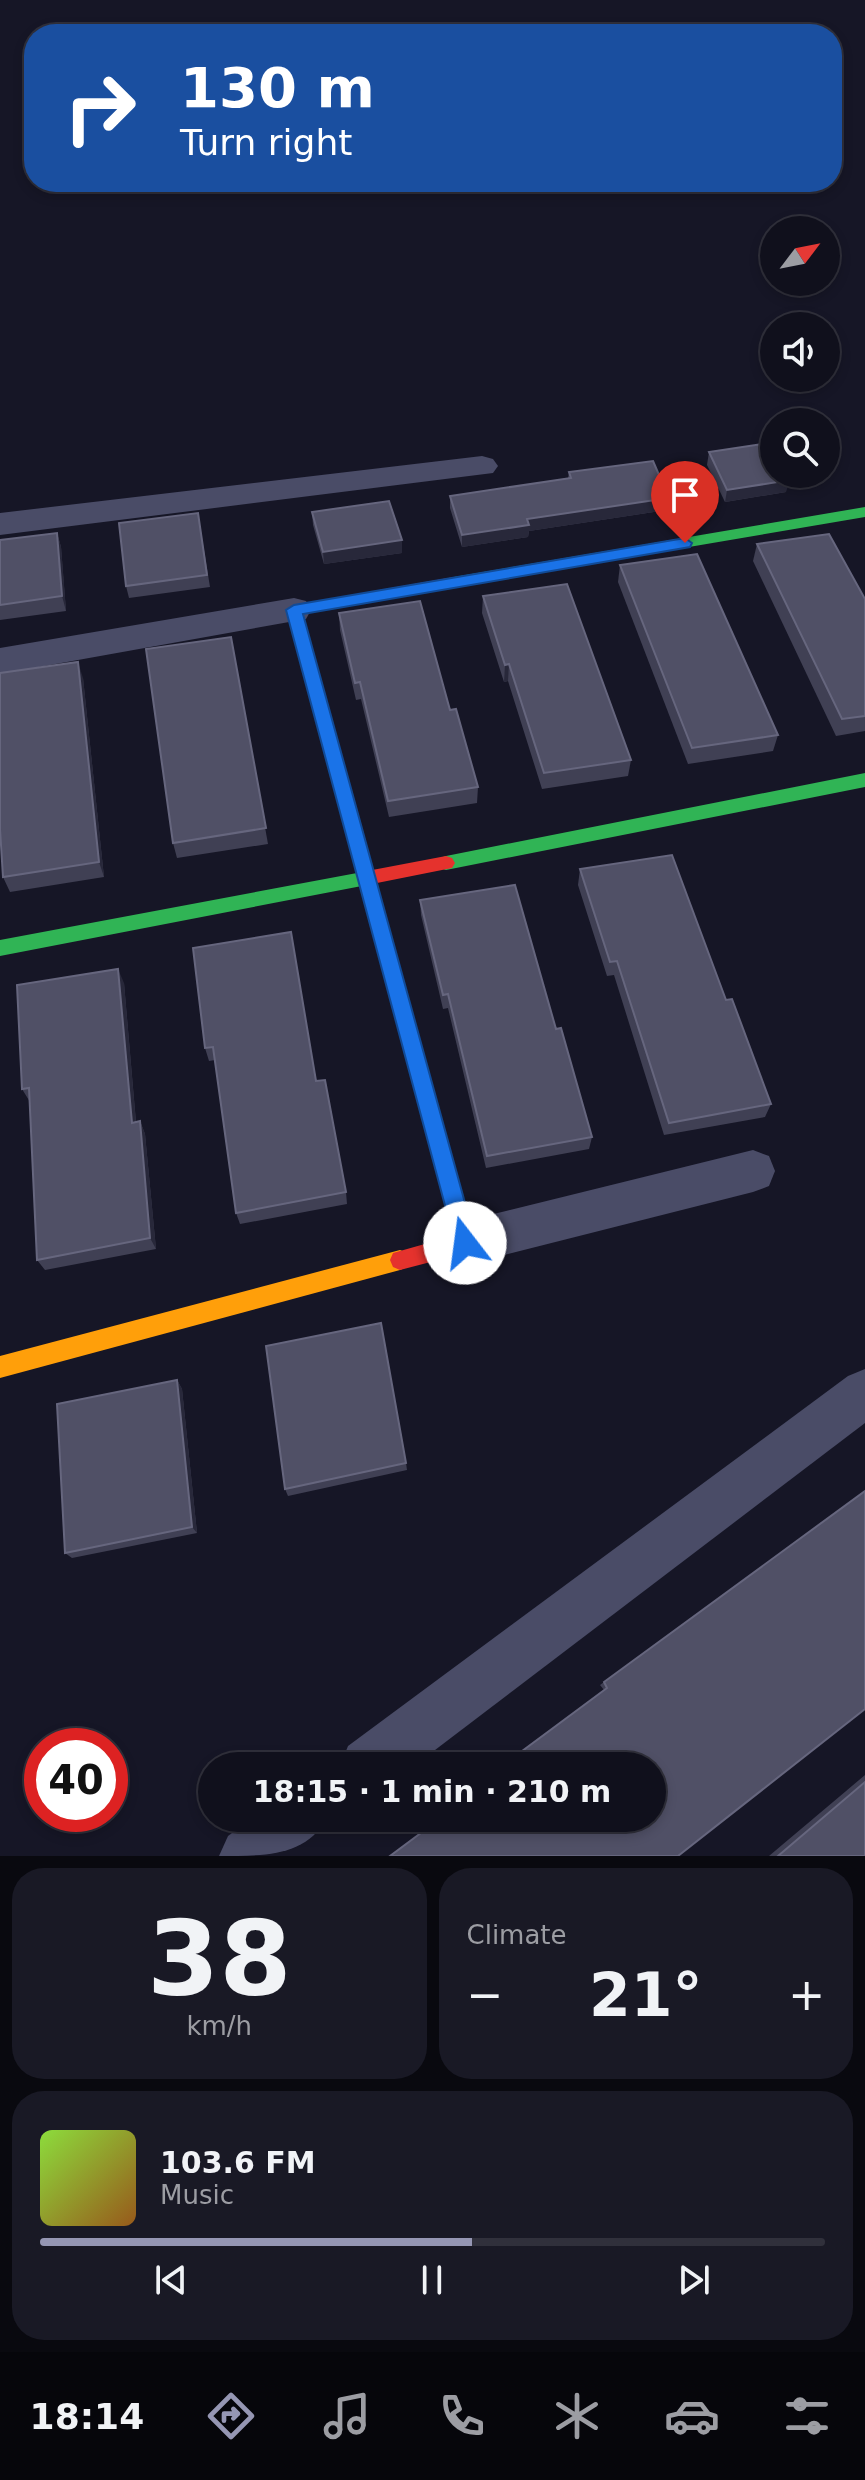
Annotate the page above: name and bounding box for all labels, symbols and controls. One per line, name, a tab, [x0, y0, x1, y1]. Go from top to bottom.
text: 130 m	[180, 55, 375, 120]
icon: right	[48, 56, 152, 160]
text: Turn right	[180, 122, 352, 163]
north arrow	[760, 216, 840, 296]
map controls	[760, 216, 840, 488]
button: sound	[760, 312, 840, 392]
button: search	[760, 408, 840, 488]
pin	[651, 461, 719, 543]
icon: arrive	[663, 473, 707, 517]
position arrow	[423, 1201, 507, 1285]
speed limit sign: 40	[24, 1728, 128, 1832]
text: 18:15 · 1 min · 210 m	[253, 1774, 611, 1809]
text: 38	[147, 1898, 292, 2020]
text: Climate	[467, 1920, 567, 1950]
text: 21°	[589, 1960, 703, 2030]
text: −	[467, 1969, 503, 2020]
text: +	[788, 1969, 825, 2020]
text: km/h	[186, 2011, 252, 2041]
text: 103.6 FM	[160, 2145, 316, 2180]
text: Music	[160, 2180, 234, 2210]
icon: previous	[149, 2258, 193, 2302]
icon: pause	[410, 2258, 454, 2302]
icon: next	[672, 2258, 716, 2302]
icon: directions	[203, 2388, 259, 2444]
icon: music	[319, 2388, 375, 2444]
icon: phone	[434, 2388, 490, 2444]
icon: climate	[549, 2388, 605, 2444]
icon: car	[664, 2388, 720, 2444]
icon: filters	[779, 2388, 835, 2444]
text: 18:14	[30, 2396, 144, 2437]

